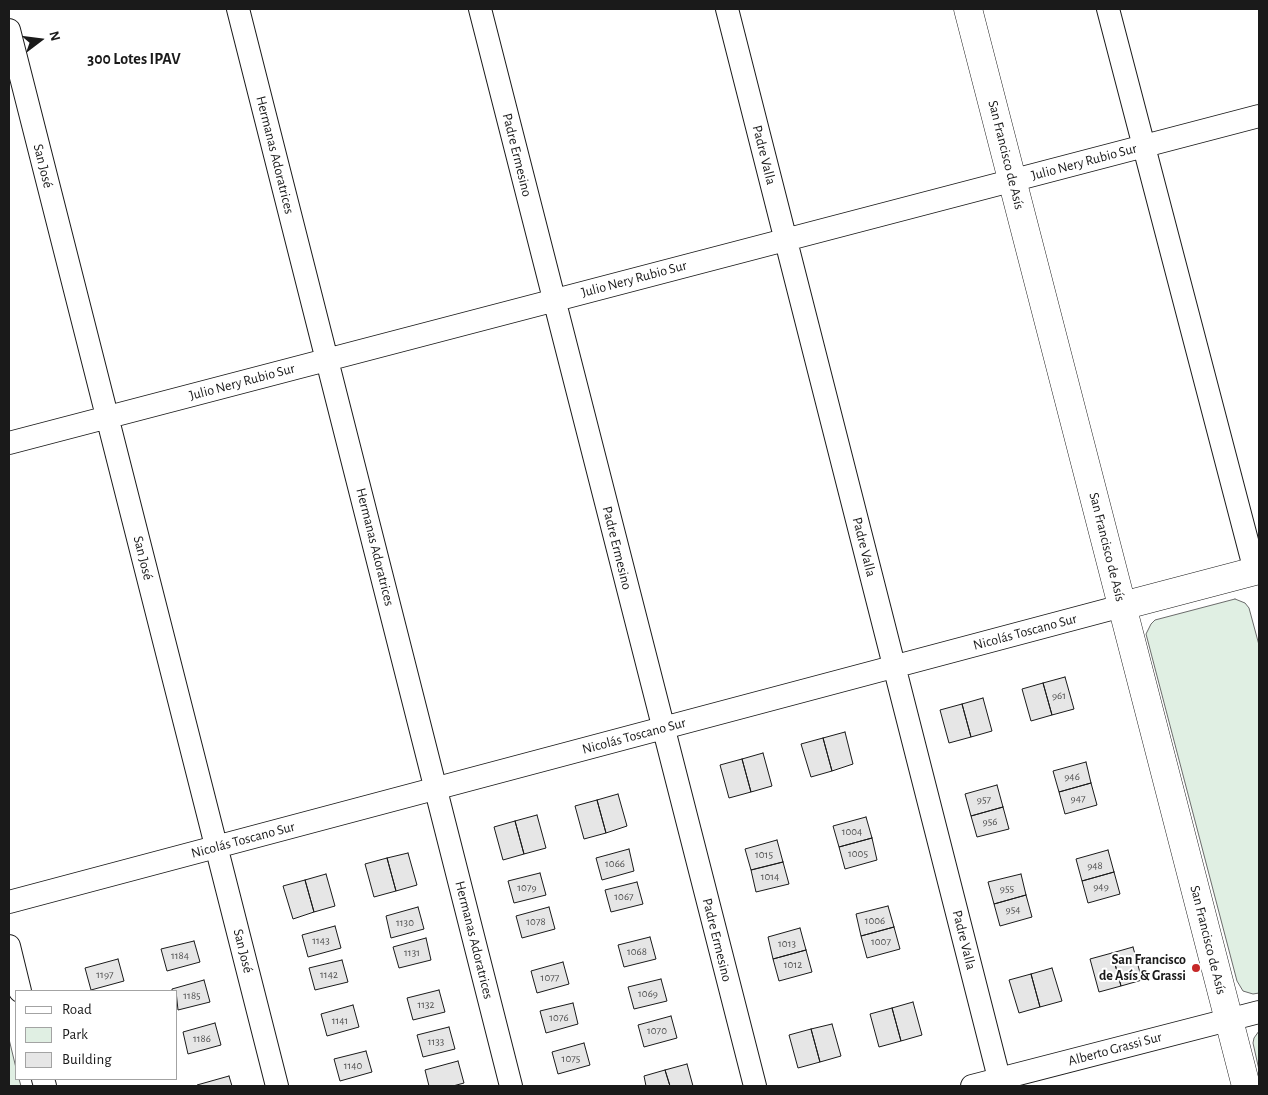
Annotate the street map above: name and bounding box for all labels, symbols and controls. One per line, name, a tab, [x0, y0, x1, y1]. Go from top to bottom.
north arrow	[15, 15, 65, 65]
text: N	[46, 30, 63, 43]
district label: 300 Lotes IPAV	[87, 49, 181, 69]
street label: Hermanas Adoratrices	[252, 94, 298, 216]
street label: San Francisco de Asís	[984, 99, 1028, 211]
street label: Padre Ermesino	[499, 112, 535, 198]
street label: Padre Valla	[748, 123, 780, 187]
street label: Julio Nery Rubio Sur	[1029, 140, 1139, 184]
street label: San José	[29, 142, 57, 190]
street label: Julio Nery Rubio Sur	[579, 257, 689, 301]
street label: Julio Nery Rubio Sur	[187, 360, 297, 404]
street label: Hermanas Adoratrices	[352, 486, 398, 608]
street label: San Francisco de Asís	[1085, 491, 1129, 603]
street label: Padre Ermesino	[599, 505, 635, 591]
street label: Padre Valla	[848, 515, 880, 579]
street label: San José	[129, 534, 157, 582]
street label: Nicolás Toscano Sur	[971, 610, 1079, 654]
house number: 961	[1052, 689, 1066, 703]
street label: Nicolás Toscano Sur	[580, 714, 688, 758]
house number: 946	[1064, 770, 1080, 784]
house number: 947	[1070, 792, 1086, 806]
house number: 957	[977, 793, 991, 807]
house number: 956	[983, 815, 997, 829]
street label: Nicolás Toscano Sur	[189, 818, 297, 862]
house number: 1004	[842, 825, 862, 839]
house number: 1005	[848, 847, 868, 861]
house number: 1015	[755, 848, 773, 862]
house number: 1066	[605, 857, 625, 871]
house number: 948	[1087, 859, 1103, 873]
house number: 1014	[761, 870, 779, 884]
street label: Hermanas Adoratrices	[451, 879, 497, 1001]
house number: 949	[1093, 880, 1109, 894]
house number: 1079	[517, 881, 537, 895]
house number: 955	[1000, 882, 1014, 896]
street label: San Francisco de Asís	[1186, 884, 1230, 996]
house number: 1067	[614, 890, 634, 904]
street label: Padre Ermesino	[699, 897, 735, 983]
house number: 954	[1005, 903, 1021, 917]
street label: Padre Valla	[948, 908, 980, 972]
house number: 1006	[865, 914, 885, 928]
house number: 1078	[526, 915, 546, 929]
house number: 1130	[396, 916, 414, 930]
street label: San José	[229, 927, 257, 975]
house number: 1143	[312, 934, 330, 948]
house number: 1007	[871, 935, 891, 949]
house number: 1013	[778, 937, 796, 951]
house number: 1068	[627, 945, 647, 959]
house number: 1131	[404, 946, 420, 960]
house number: 1184	[171, 949, 189, 963]
place label: San Francisco de Asís & Grassi	[1099, 952, 1186, 984]
house number: 1012	[784, 958, 802, 972]
marker: San Francisco de Asís & Grassi	[1190, 962, 1202, 974]
house number: 1197	[96, 968, 114, 982]
house number: 1142	[320, 968, 338, 982]
house number: 1077	[541, 971, 559, 985]
house number: 1069	[638, 987, 658, 1001]
house number: 1185	[183, 989, 201, 1003]
legend	[15, 990, 178, 1080]
house number: 1132	[417, 998, 435, 1012]
text: Road	[62, 1002, 92, 1017]
house number: 1076	[549, 1011, 569, 1025]
house number: 1141	[332, 1014, 348, 1028]
house number: 1070	[647, 1024, 667, 1038]
text: Park	[62, 1027, 88, 1042]
street label: Alberto Grassi Sur	[1066, 1028, 1164, 1070]
house number: 1186	[193, 1032, 211, 1046]
house number: 1133	[428, 1035, 444, 1049]
text: Building	[62, 1052, 112, 1067]
house number: 1075	[562, 1052, 580, 1066]
house number: 1140	[344, 1059, 362, 1073]

